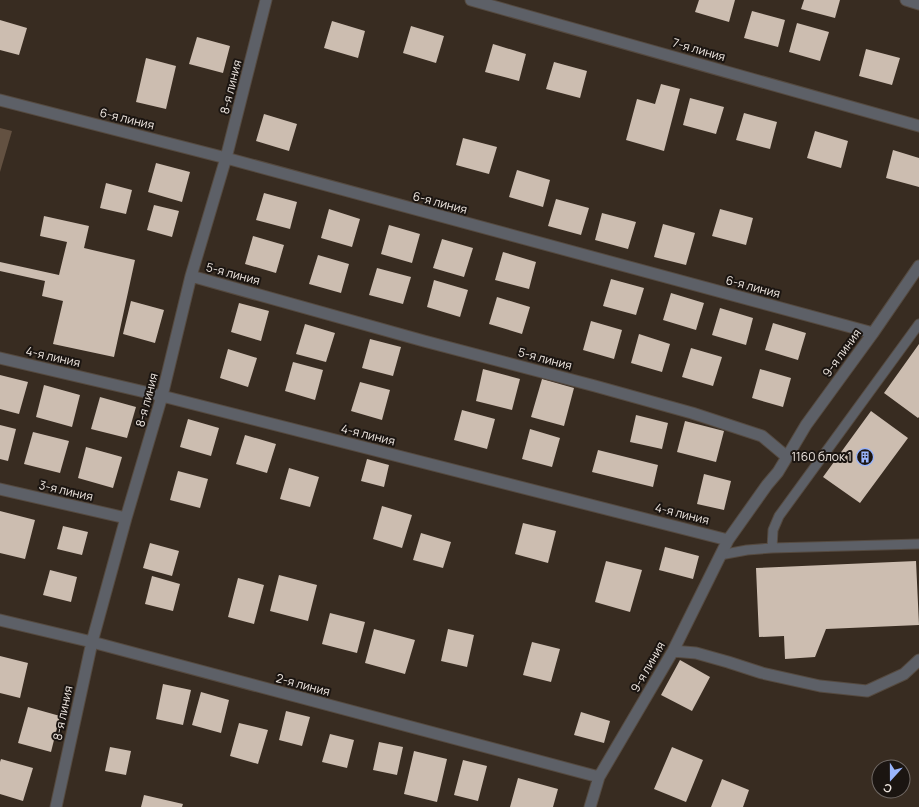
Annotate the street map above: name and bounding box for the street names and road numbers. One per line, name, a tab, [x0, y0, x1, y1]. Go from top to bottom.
street label: 7-я линия	[671, 34, 728, 65]
street label: 8-я линия	[216, 58, 245, 116]
street label: 6-я линия	[98, 104, 156, 134]
street label: 6-я линия	[411, 187, 469, 218]
street label: 5-я линия	[204, 258, 262, 289]
street label: 6-я линия	[724, 271, 782, 302]
street label: 9-я линия	[818, 325, 865, 380]
street label: 4-я линия	[24, 342, 82, 371]
street label: 5-я линия	[516, 343, 574, 374]
street label: 8-я линия	[131, 371, 162, 429]
street label: 4-я линия	[339, 420, 397, 449]
street label: 3-я линия	[37, 476, 95, 505]
street label: 4-я линия	[653, 499, 711, 528]
street label: 9-я линия	[626, 638, 669, 695]
street label: 2-я линия	[274, 669, 332, 700]
street label: 8-я линия	[48, 684, 77, 742]

